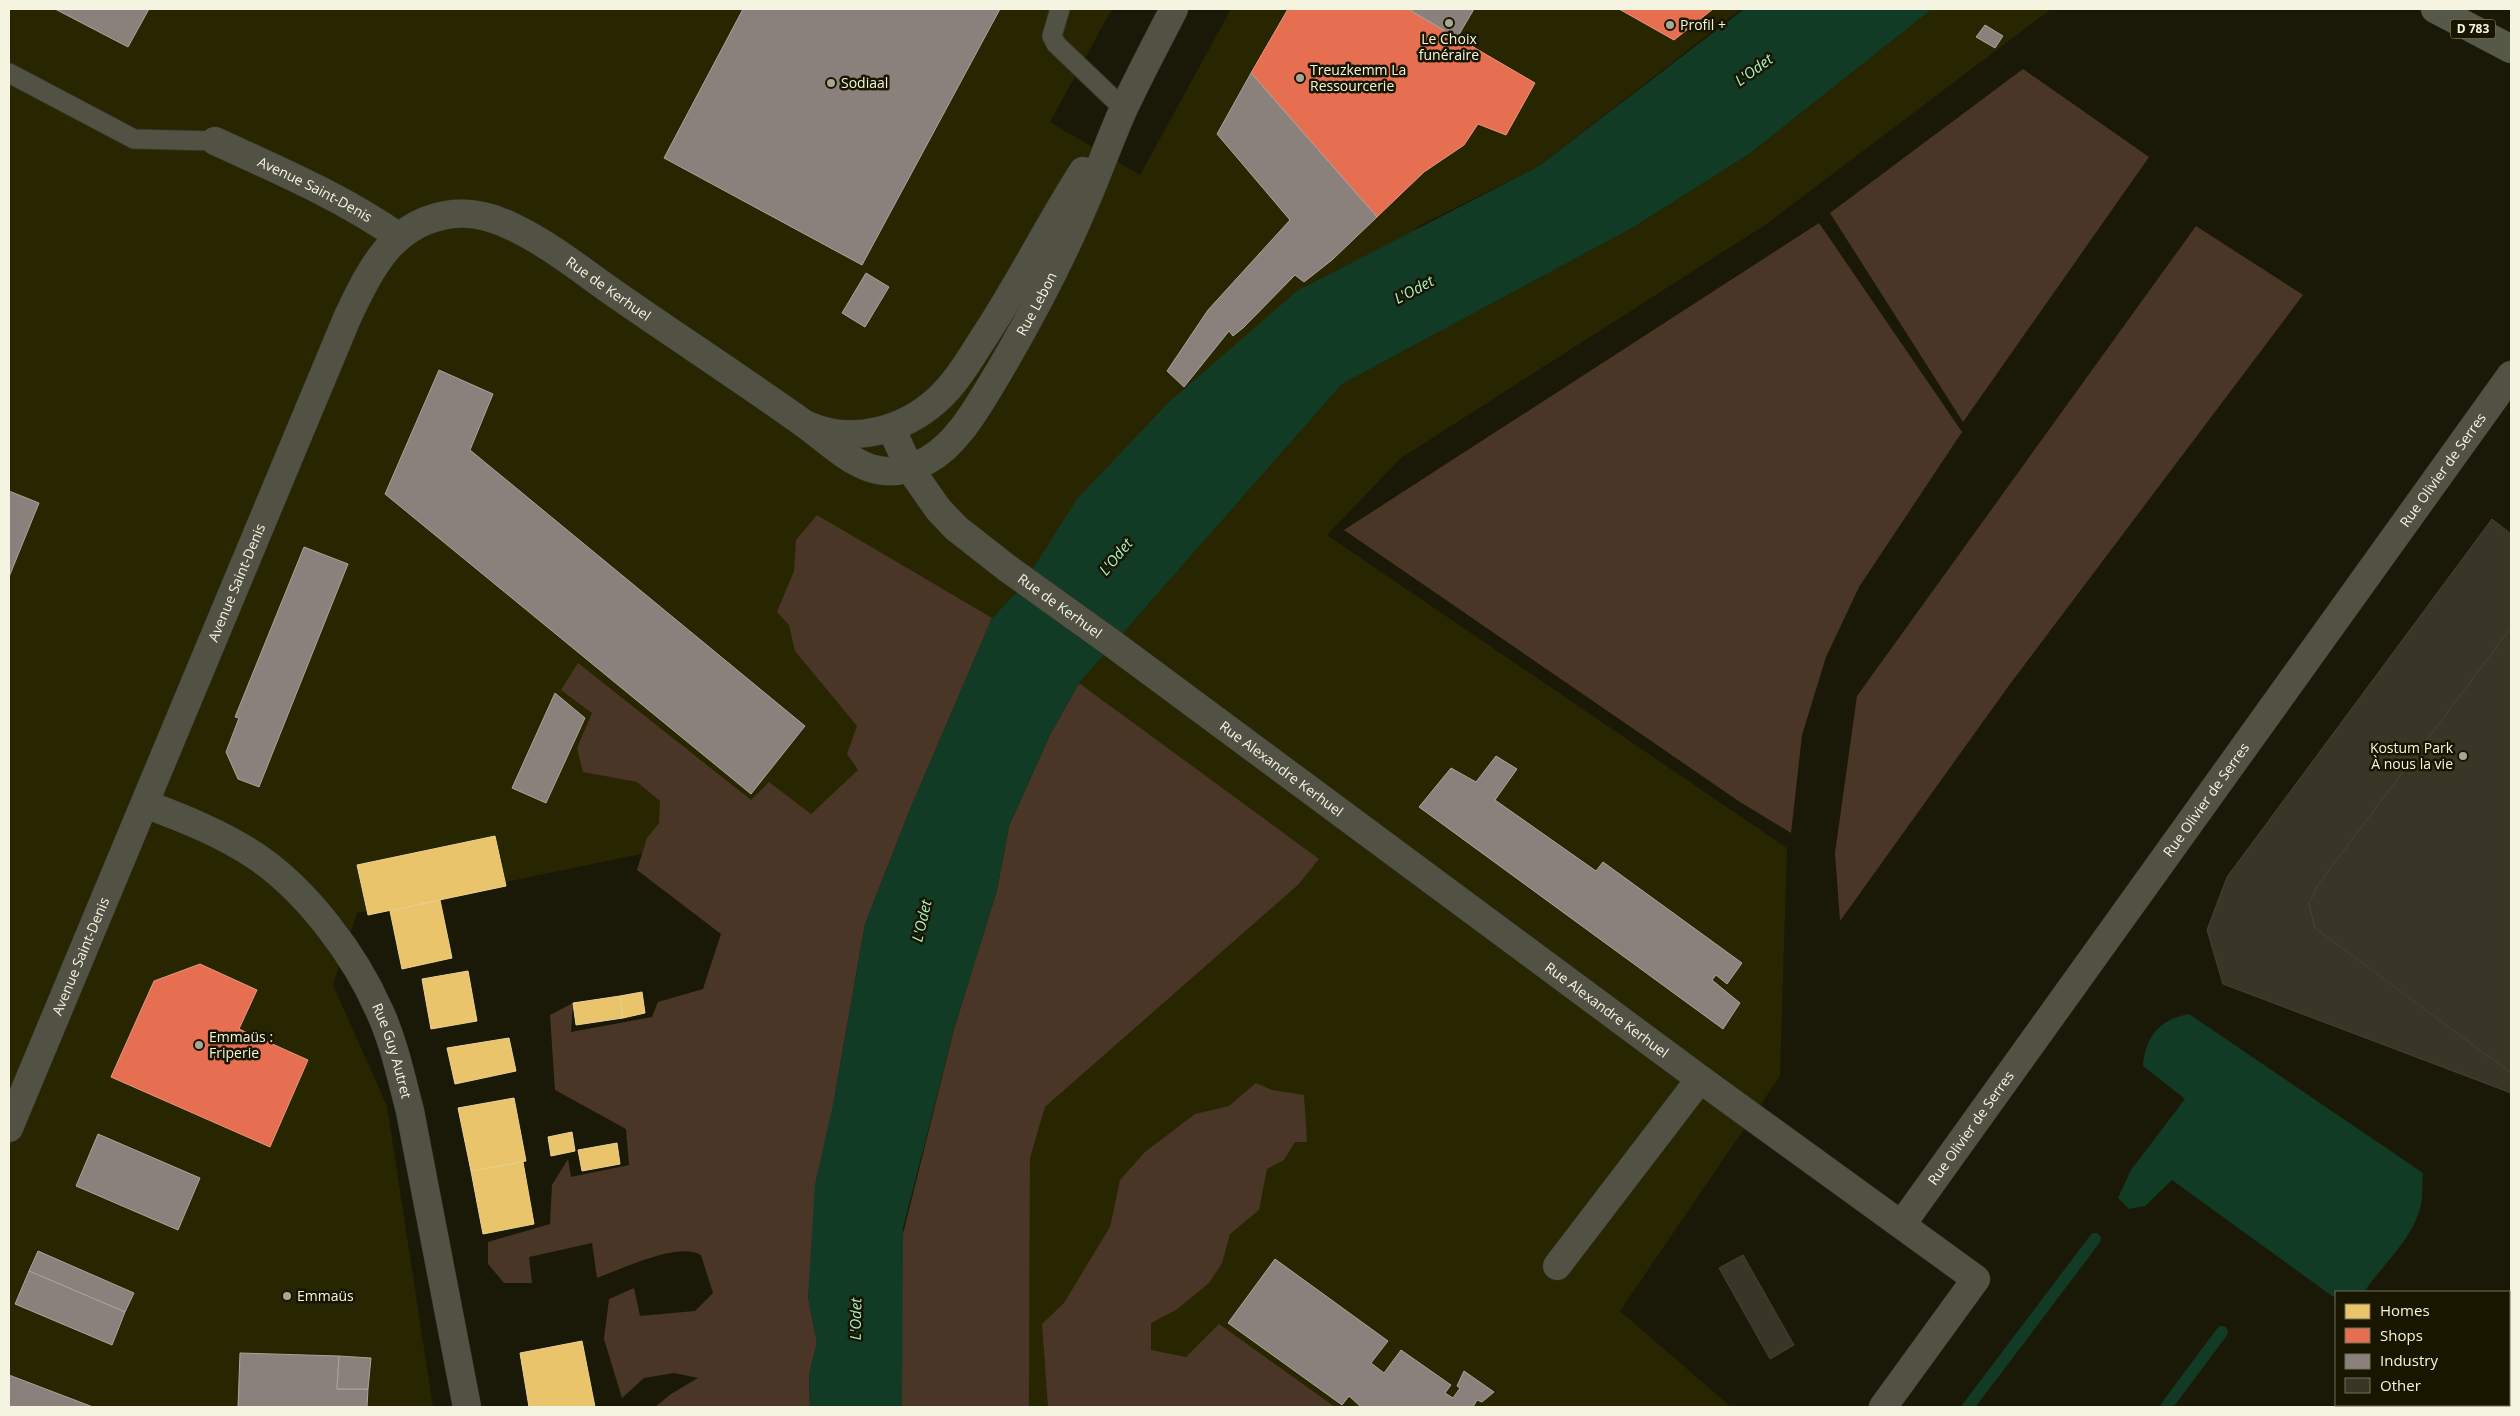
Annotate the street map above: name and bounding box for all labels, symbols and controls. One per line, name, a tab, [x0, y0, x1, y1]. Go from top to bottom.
place label: Profil +	[1680, 15, 1726, 34]
marker: Le Choix funéraire	[1443, 17, 1455, 29]
marker: Profil +	[1664, 19, 1676, 31]
road number: D 783	[2450, 20, 2496, 38]
place label: Le Choix funéraire	[1419, 29, 1479, 64]
water label: L'Odet	[1730, 48, 1777, 90]
place label: Treuzkemm La Ressourcerie	[1310, 60, 1406, 95]
marker: Treuzkemm La Ressourcerie	[1294, 72, 1306, 84]
place label: Sodiaal	[841, 73, 888, 92]
marker: Sodiaal	[825, 77, 837, 89]
street label: Avenue Saint-Denis	[255, 152, 376, 226]
street label: Rue de Kerhuel	[563, 252, 655, 325]
street label: Rue Lebon	[1011, 269, 1061, 339]
water label: L'Odet	[1390, 270, 1438, 308]
street label: Rue Olivier de Serres	[2395, 409, 2490, 531]
street label: Avenue Saint-Denis	[203, 520, 269, 644]
water label: L'Odet	[1094, 533, 1137, 579]
street label: Rue de Kerhuel	[1014, 569, 1106, 642]
street label: Rue Alexandre Kerhuel	[1216, 716, 1347, 820]
street label: Rue Olivier de Serres	[2158, 738, 2253, 860]
place label: Kostum Park À nous la vie	[2370, 738, 2454, 773]
marker: Kostum Park À nous la vie	[2457, 750, 2469, 762]
street label: Avenue Saint-Denis	[47, 894, 113, 1018]
water label: L'Odet	[907, 897, 936, 944]
street label: Rue Alexandre Kerhuel	[1541, 957, 1673, 1062]
street label: Rue Guy Autret	[368, 1000, 416, 1100]
place label: Emmaüs : Friperie	[209, 1027, 273, 1062]
marker: Emmaüs : Friperie	[193, 1039, 205, 1051]
street label: Rue Olivier de Serres	[1923, 1067, 2018, 1189]
place label: Emmaüs	[297, 1286, 354, 1305]
marker: Emmaüs	[281, 1290, 293, 1302]
legend	[2335, 1291, 2510, 1406]
water label: L'Odet	[845, 1297, 865, 1340]
text: Homes	[2380, 1300, 2430, 1320]
text: Shops	[2380, 1325, 2423, 1345]
text: Industry	[2380, 1350, 2438, 1370]
text: Other	[2380, 1375, 2421, 1395]

